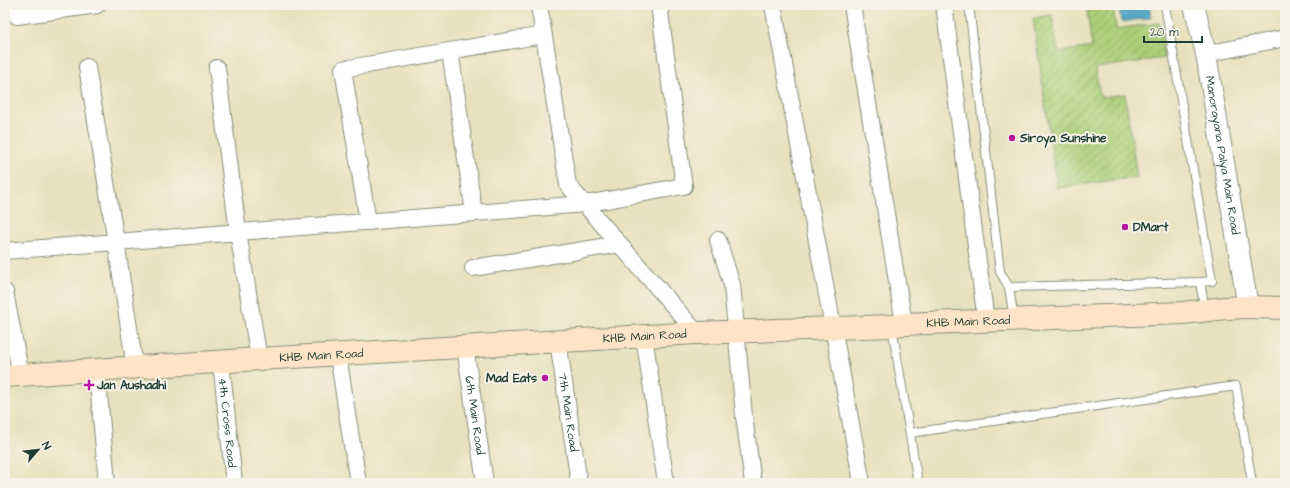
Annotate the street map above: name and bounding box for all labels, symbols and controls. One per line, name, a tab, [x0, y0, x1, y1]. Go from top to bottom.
scale bar	[1144, 18, 1202, 44]
text: 20 m	[1150, 24, 1179, 41]
street label: Manorayana Palya Main Road	[1201, 75, 1244, 236]
place label: Siroya Sunshine	[1019, 130, 1107, 148]
marker: Siroya Sunshine	[1007, 133, 1017, 143]
place label: DMart	[1133, 219, 1168, 236]
marker: DMart	[1120, 222, 1130, 232]
street label: KHB Main Road	[926, 311, 1011, 332]
street label: KHB Main Road	[602, 325, 687, 347]
street label: KHB Main Road	[279, 344, 364, 366]
place label: Mad Eats	[486, 370, 537, 387]
street label: 7th Main Road	[554, 372, 583, 453]
marker: Mad Eats	[540, 373, 550, 383]
street label: 6th Main Road	[461, 375, 489, 456]
place label: Jan Aushadhi	[96, 377, 166, 394]
street label: 4th Cross Road	[214, 377, 241, 468]
marker: Jan Aushadhi	[84, 380, 94, 390]
north arrow	[18, 430, 58, 470]
text: N	[38, 439, 55, 452]

